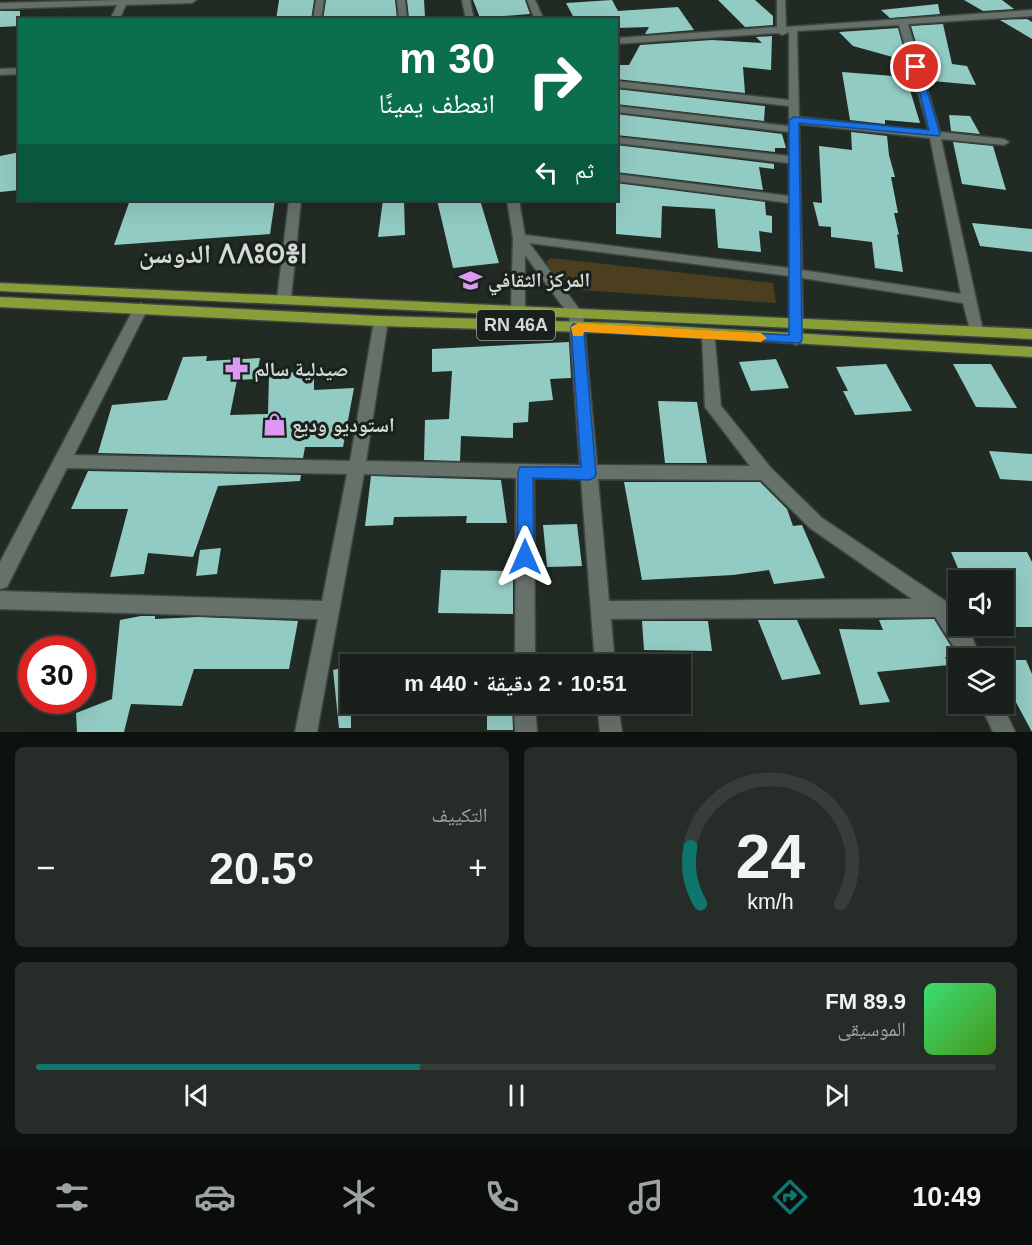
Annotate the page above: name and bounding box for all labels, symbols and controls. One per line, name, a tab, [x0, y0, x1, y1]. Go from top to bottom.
text: 30 m	[399, 35, 495, 82]
pin	[890, 41, 941, 92]
icon: right	[516, 42, 594, 120]
icon: arrive	[899, 50, 932, 83]
text: انعطف يمينًا	[379, 89, 495, 119]
icon: left	[530, 156, 563, 189]
text: ثم	[575, 158, 594, 183]
district label: الدوسن ⴷⴷⵓⵙⴻⵏ	[139, 239, 307, 270]
school or university icon: المركز الثقافي	[457, 267, 483, 293]
place label: المركز الثقافي	[488, 269, 590, 296]
road number: RN 46A	[477, 310, 555, 340]
pharmacy icon: صيدلية سالم	[223, 356, 249, 382]
place label: صيدلية سالم	[254, 358, 348, 383]
shop icon: استوديو وديع	[261, 412, 287, 438]
place label: استوديو وديع	[292, 414, 395, 439]
position arrow	[493, 525, 557, 589]
map controls	[948, 570, 1014, 714]
button: sound	[948, 570, 1014, 636]
speed limit sign: 30	[18, 636, 96, 714]
button: layers	[948, 648, 1014, 714]
text: 10:51 · 2 دقيقة · 440 m	[404, 671, 627, 696]
text: التكييف	[431, 804, 488, 826]
text: 24	[736, 822, 805, 891]
text: 20.5°	[209, 843, 315, 894]
text: −	[36, 849, 55, 886]
text: +	[468, 849, 488, 886]
text: km/h	[747, 890, 793, 914]
text: 89.9 FM	[825, 989, 906, 1014]
text: الموسيقى	[838, 1018, 906, 1040]
icon: previous	[180, 1079, 213, 1112]
icon: pause	[500, 1079, 533, 1112]
icon: next	[820, 1079, 853, 1112]
icon: filters	[51, 1176, 93, 1218]
icon: car	[194, 1176, 236, 1218]
icon: climate	[338, 1176, 380, 1218]
icon: phone	[481, 1176, 523, 1218]
icon: music	[625, 1176, 667, 1218]
icon: directions	[769, 1176, 811, 1218]
text: 10:49	[912, 1182, 981, 1212]

